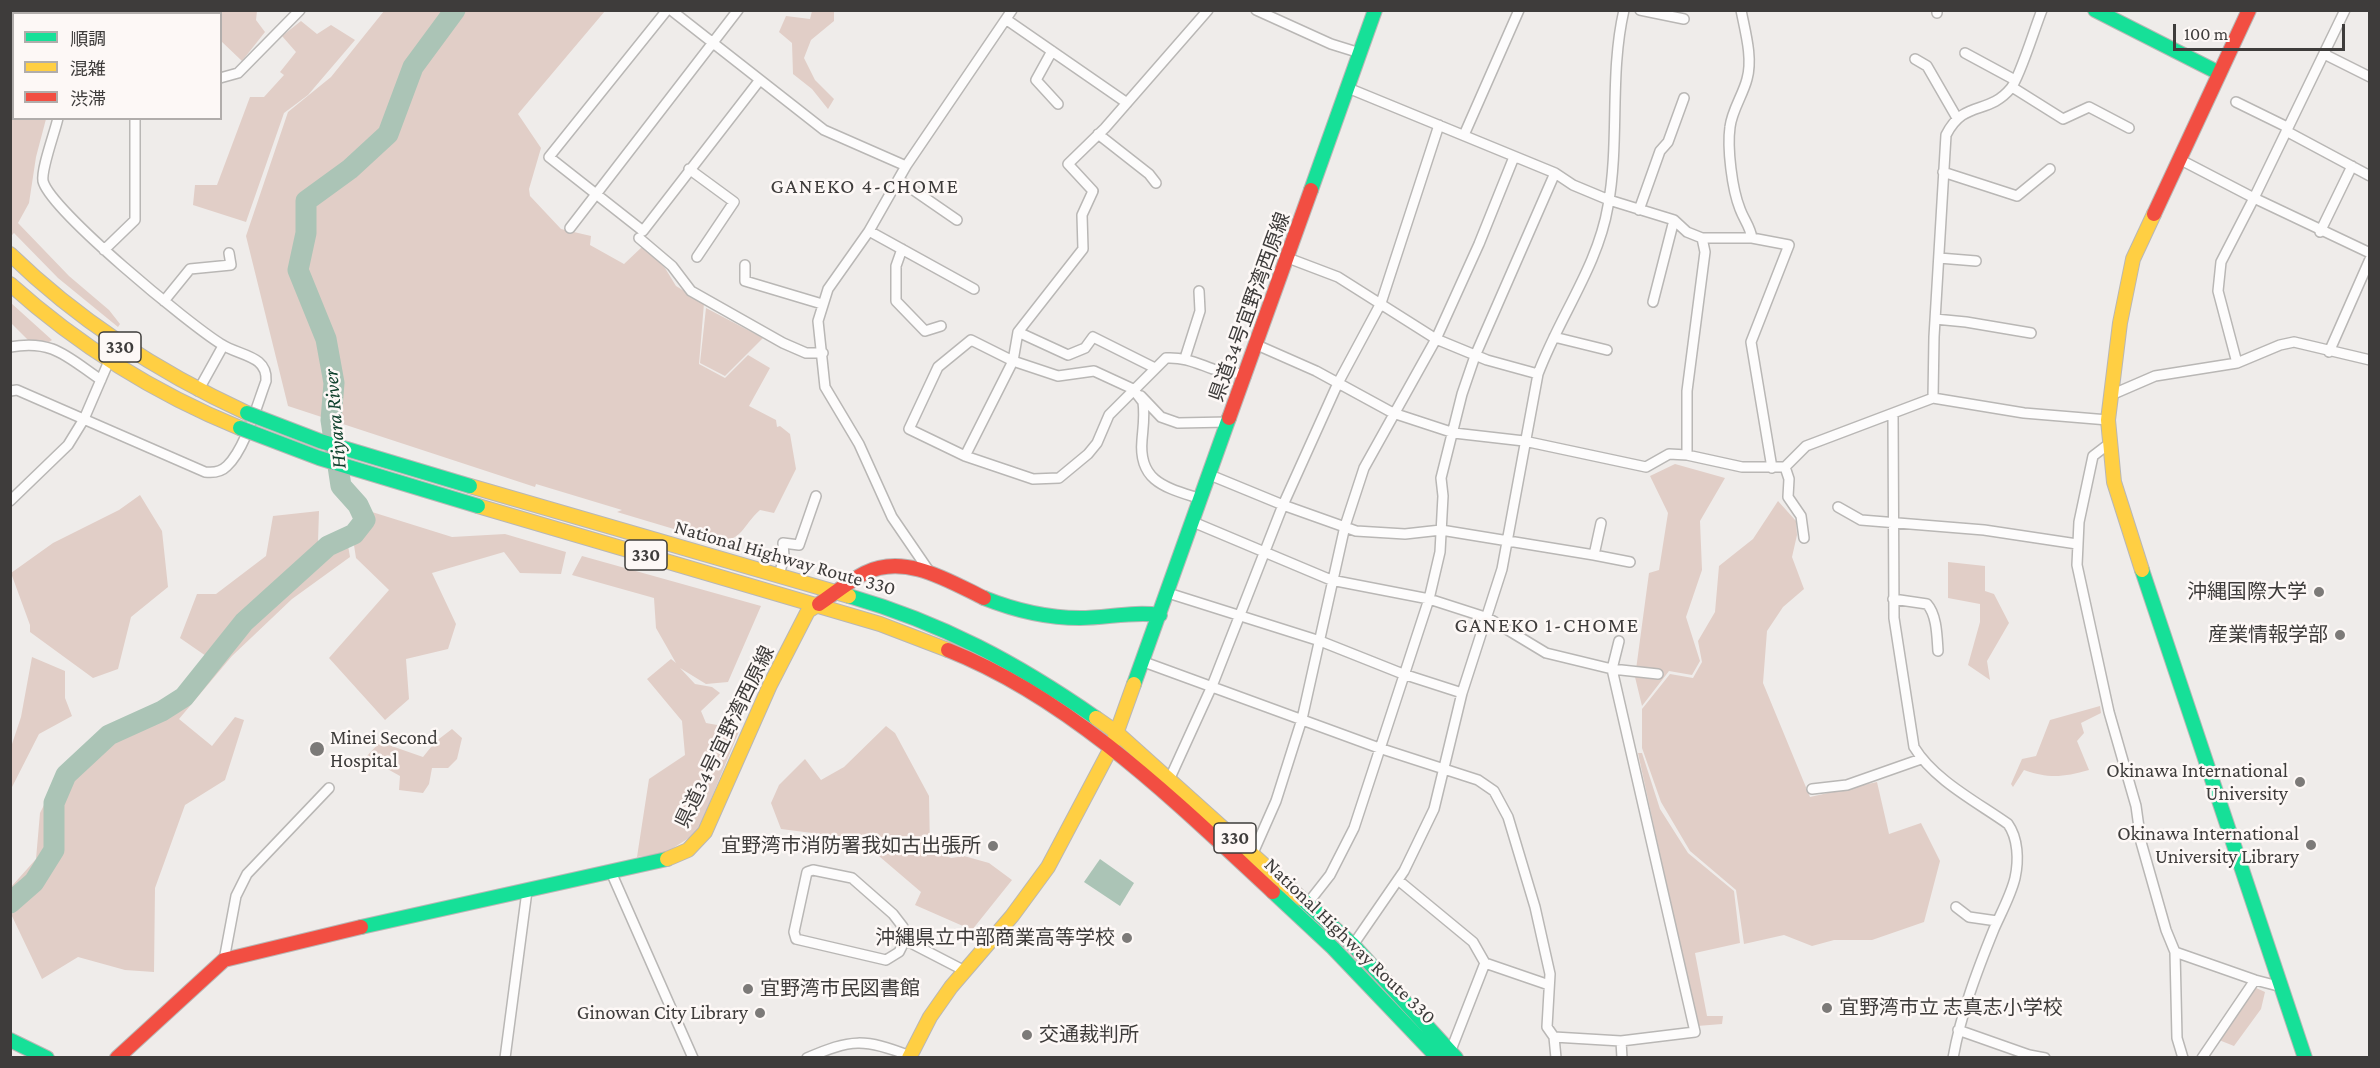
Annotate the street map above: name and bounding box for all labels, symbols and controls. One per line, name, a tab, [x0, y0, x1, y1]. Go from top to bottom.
legend	[12, 12, 222, 120]
scale bar	[2176, 12, 2348, 50]
text: 100 m	[2184, 24, 2228, 44]
text: 順調	[70, 29, 106, 49]
text: 混雑	[70, 59, 106, 79]
text: 渋滞	[70, 89, 106, 109]
district label: GANEKO 4-CHOME	[771, 174, 959, 200]
street label: 県道34号宜野湾西原線	[1205, 209, 1295, 405]
road number: 330	[99, 332, 141, 362]
water label: Hiyara River	[318, 368, 352, 470]
street label: National Highway Route 330	[672, 515, 898, 601]
road number: 330	[625, 540, 667, 570]
place label: 沖縄国際大学	[2187, 580, 2307, 604]
marker: 沖縄国際大学	[2312, 585, 2326, 599]
district label: GANEKO 1-CHOME	[1454, 613, 1640, 639]
place label: 産業情報学部	[2208, 623, 2328, 647]
marker: 産業情報学部	[2333, 628, 2347, 642]
street label: 県道34号宜野湾西原線	[670, 642, 780, 832]
place label: Minei Second Hospital	[330, 726, 438, 773]
marker: Minei Second Hospital	[308, 740, 326, 758]
place label: Okinawa International University	[2106, 759, 2288, 806]
marker: Okinawa International University	[2293, 775, 2307, 789]
place label: Okinawa International University Library	[2117, 822, 2299, 869]
road number: 330	[1214, 823, 1256, 853]
place label: 宜野湾市消防署我如古出張所	[721, 834, 981, 858]
marker: Okinawa International University Library	[2304, 838, 2318, 852]
marker: 宜野湾市消防署我如古出張所	[986, 839, 1000, 853]
street label: National Highway Route 330	[1259, 853, 1441, 1029]
place label: 沖縄県立中部商業高等学校	[875, 926, 1115, 950]
marker: 沖縄県立中部商業高等学校	[1120, 931, 1134, 945]
place label: 宜野湾市民図書館	[760, 977, 920, 1001]
marker: 宜野湾市民図書館	[741, 982, 755, 996]
place label: 宜野湾市立 志真志小学校	[1839, 996, 2063, 1020]
place label: Ginowan City Library	[577, 1001, 748, 1025]
marker: 宜野湾市立 志真志小学校	[1820, 1001, 1834, 1015]
marker: Ginowan City Library	[753, 1006, 767, 1020]
place label: 交通裁判所	[1039, 1023, 1139, 1047]
marker: 交通裁判所	[1020, 1028, 1034, 1042]

